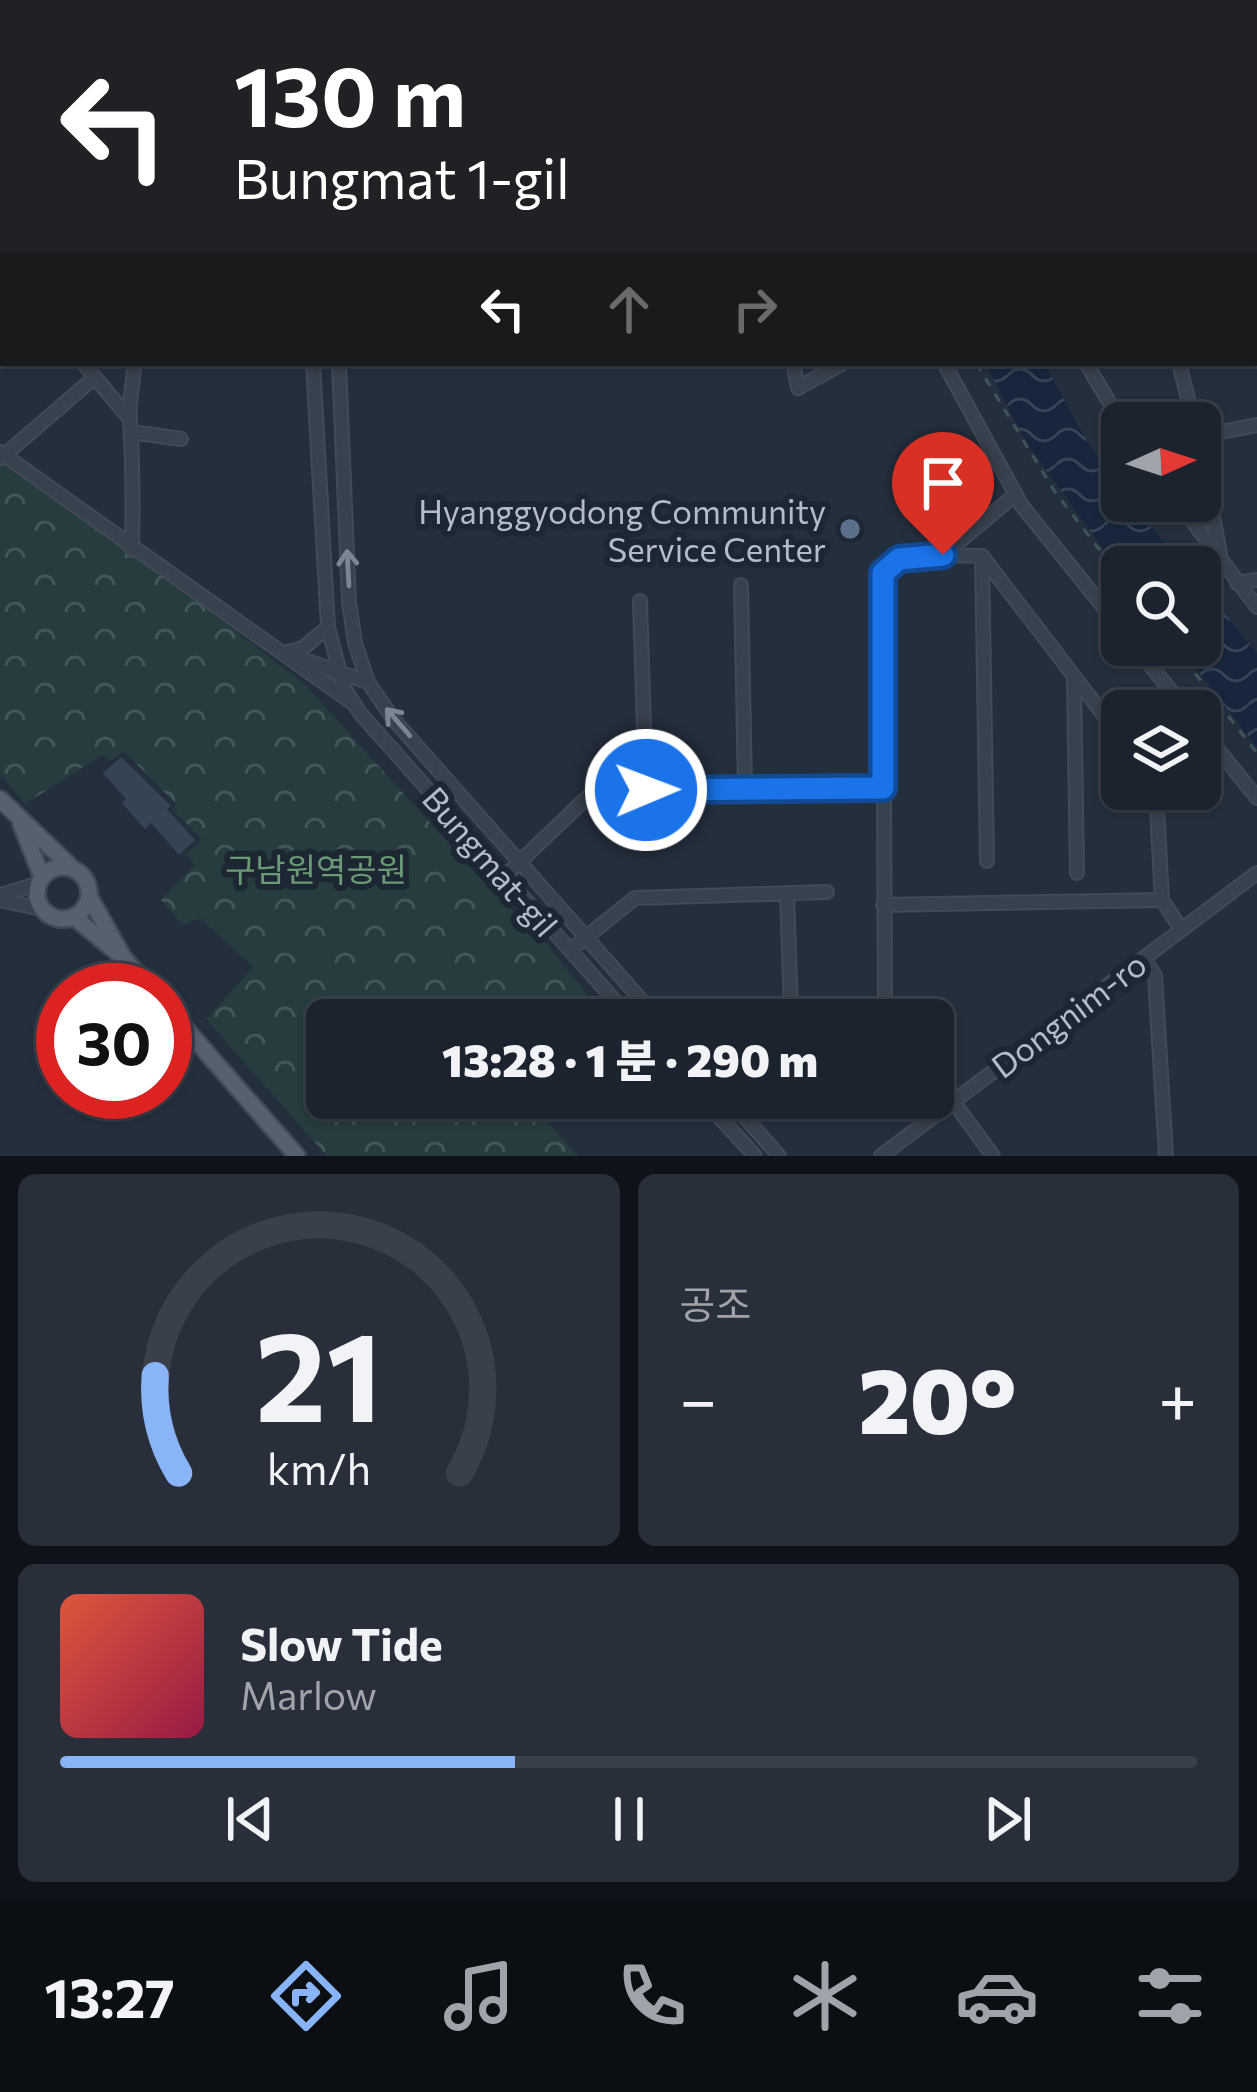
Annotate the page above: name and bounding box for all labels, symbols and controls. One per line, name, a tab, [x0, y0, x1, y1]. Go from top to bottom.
text: 130 m	[234, 42, 466, 144]
icon: left	[36, 48, 192, 204]
text: Bungmat 1-gil	[234, 144, 570, 210]
icon: left	[470, 276, 536, 342]
icon: ahead	[596, 276, 662, 342]
icon: right	[722, 276, 788, 342]
north arrow	[1101, 402, 1221, 522]
map controls	[1101, 402, 1221, 810]
pin	[892, 432, 994, 555]
icon: arrive	[910, 450, 976, 516]
place label: Hyanggyodong Community Service Center	[418, 490, 826, 569]
marker: Hyanggyodong Community Service Center	[837, 516, 863, 542]
button: search	[1101, 546, 1221, 666]
one-way arrow	[336, 549, 359, 588]
button: layers	[1101, 690, 1221, 810]
one-way arrow	[384, 708, 412, 738]
position arrow	[583, 727, 709, 853]
street label: Bungmat-gil	[415, 778, 567, 944]
park label: 구남원역공원	[225, 848, 407, 889]
street label: Dongnim-ro	[982, 942, 1154, 1086]
speed limit sign: 30	[36, 963, 192, 1119]
text: 13:28 · 1 분 · 290 m	[442, 1031, 818, 1086]
text: 공조	[680, 1279, 751, 1327]
text: 21	[255, 1295, 382, 1448]
text: 20°	[859, 1342, 1017, 1453]
text: −	[680, 1357, 717, 1438]
text: +	[1158, 1357, 1197, 1438]
text: km/h	[267, 1441, 371, 1494]
text: Slow Tide	[240, 1615, 443, 1670]
text: Marlow	[240, 1670, 377, 1718]
icon: previous	[217, 1786, 283, 1852]
icon: pause	[596, 1786, 662, 1852]
icon: next	[975, 1786, 1041, 1852]
icon: directions	[264, 1954, 348, 2038]
icon: music	[437, 1954, 521, 2038]
icon: phone	[610, 1954, 694, 2038]
icon: climate	[783, 1954, 867, 2038]
icon: car	[955, 1954, 1039, 2038]
icon: filters	[1128, 1954, 1212, 2038]
text: 13:27	[44, 1963, 175, 2029]

